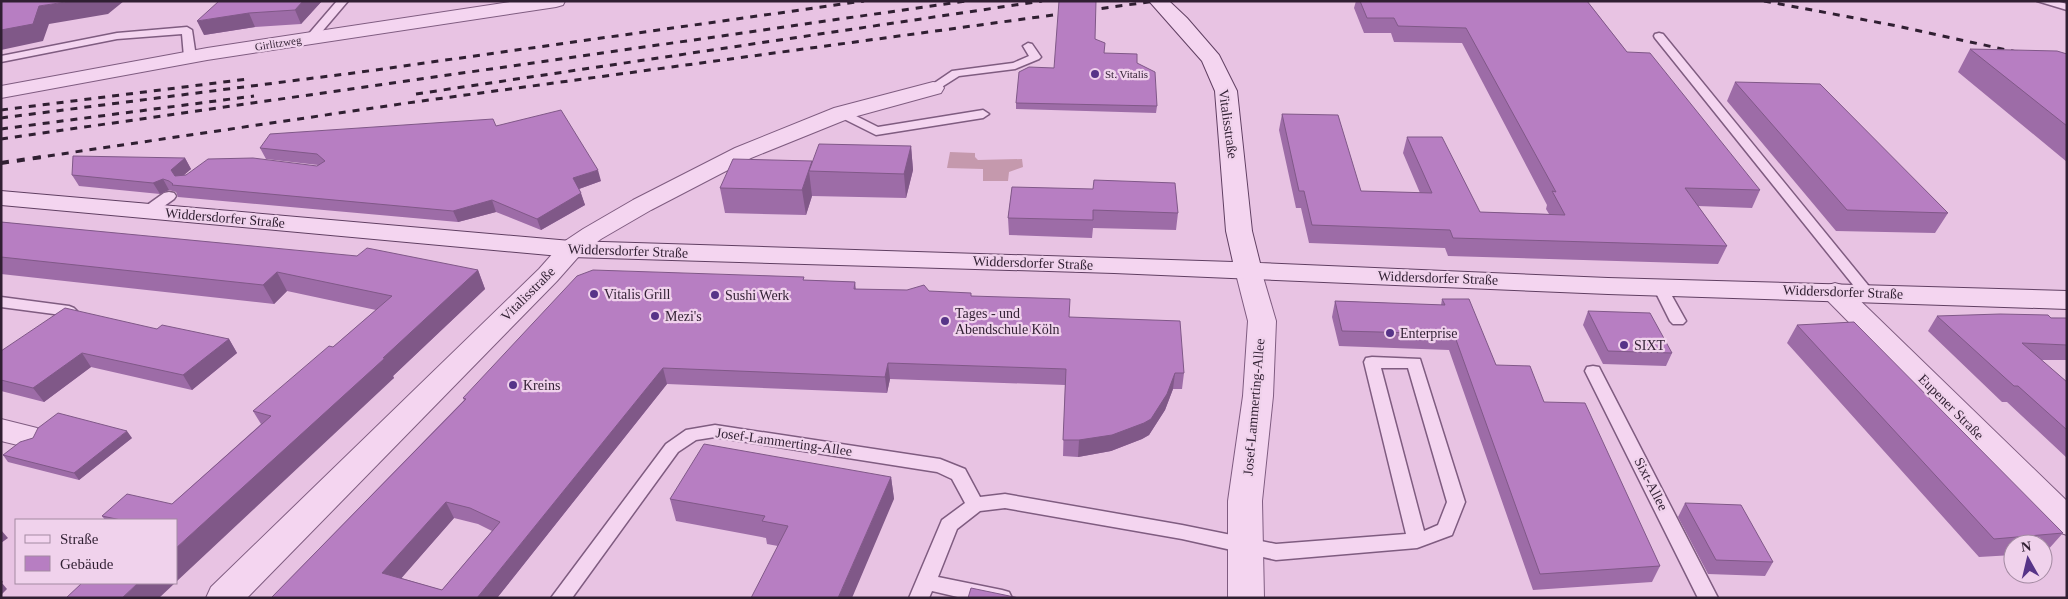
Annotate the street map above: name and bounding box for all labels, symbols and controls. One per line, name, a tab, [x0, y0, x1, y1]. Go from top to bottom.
street label: Girlitzweg	[254, 33, 303, 53]
marker: St. Vitalis	[1089, 68, 1101, 80]
place label: St. Vitalis	[1105, 68, 1148, 80]
street label: Vitalisstraße	[1216, 88, 1240, 160]
street label: Widdersdorfer Straße	[164, 205, 286, 231]
street label: Widdersdorfer Straße	[568, 241, 688, 261]
street label: Widdersdorfer Straße	[973, 253, 1093, 273]
street label: Vitalisstraße	[498, 264, 558, 324]
street label: Widdersdorfer Straße	[1378, 268, 1498, 288]
street label: Widdersdorfer Straße	[1783, 282, 1903, 302]
place label: Vitalis Grill	[604, 287, 671, 302]
marker: Vitalis Grill	[588, 288, 600, 300]
place label: Sushi Werk	[725, 288, 789, 303]
marker: Sushi Werk	[709, 289, 721, 301]
place label: Tages - und Abendschule Köln	[955, 306, 1060, 337]
place label: Mezi's	[665, 309, 702, 324]
marker: Mezi's	[649, 310, 661, 322]
marker: Tages - und Abendschule Köln	[939, 315, 951, 327]
place label: Enterprise	[1400, 326, 1458, 341]
marker: Enterprise	[1384, 327, 1396, 339]
street label: Josef-Lammerting-Allee	[1241, 338, 1267, 476]
place label: SIXT	[1634, 338, 1666, 353]
marker: SIXT	[1618, 339, 1630, 351]
street label: Eupener Straße	[1915, 371, 1987, 443]
place label: Kreins	[523, 378, 560, 393]
marker: Kreins	[507, 379, 519, 391]
street label: Josef-Lammerting-Allee	[715, 425, 853, 459]
street label: Sixt-Allee	[1631, 455, 1671, 513]
legend	[15, 519, 178, 584]
text: Straße	[60, 531, 99, 547]
north arrow	[2003, 534, 2053, 584]
text: N	[2020, 538, 2032, 555]
text: Gebäude	[60, 556, 114, 572]

